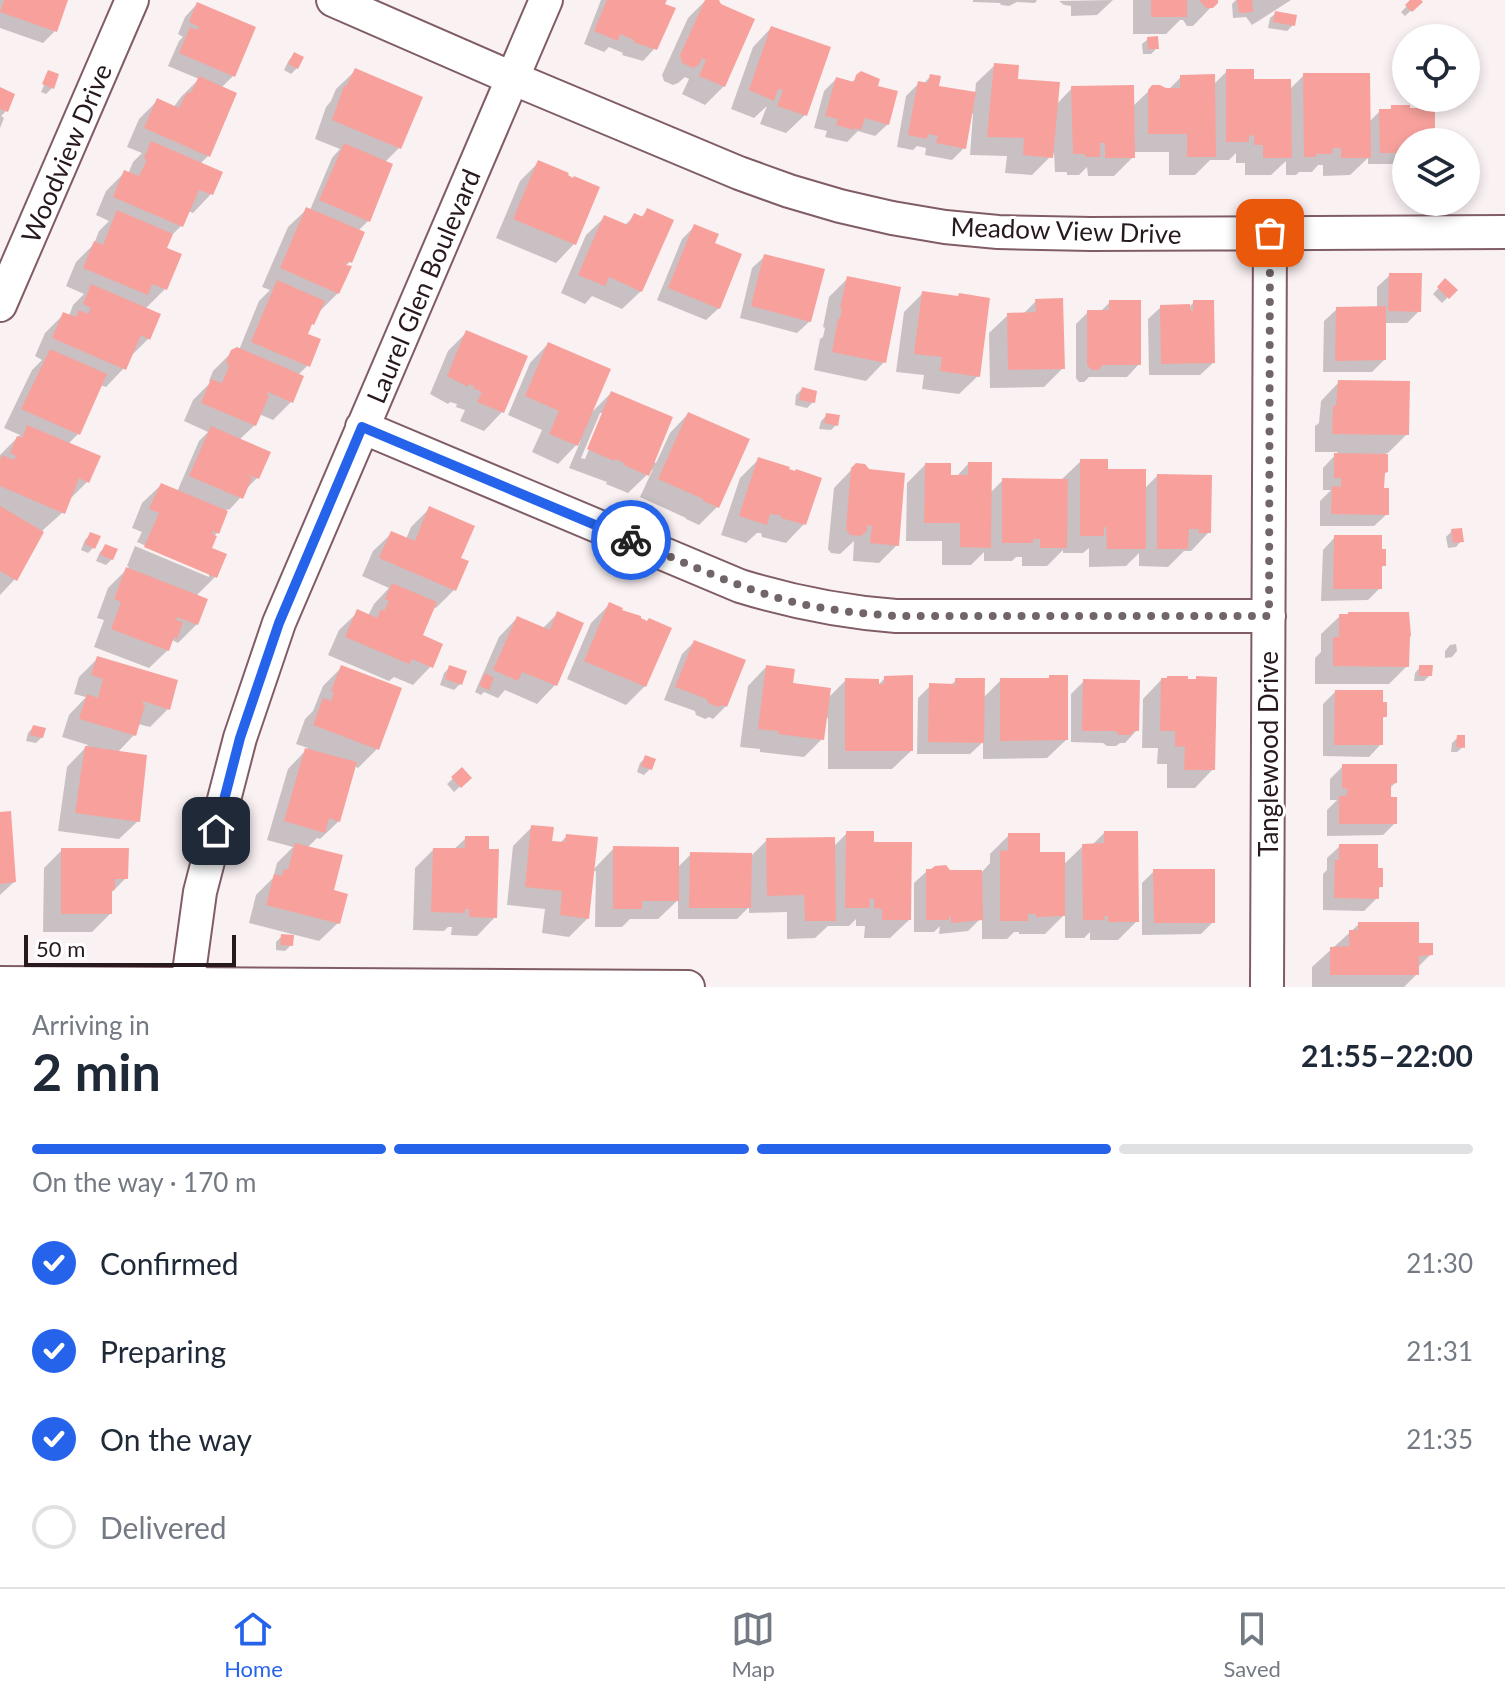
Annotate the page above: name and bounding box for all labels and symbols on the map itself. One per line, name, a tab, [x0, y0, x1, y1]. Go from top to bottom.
street label: Woodview Drive	[14, 59, 118, 247]
street label: Laurel Glen Boulevard	[359, 164, 487, 408]
pin	[1236, 199, 1304, 267]
street label: Meadow View Drive	[950, 210, 1182, 250]
courier	[591, 500, 671, 580]
street label: Tanglewood Drive	[1252, 651, 1284, 857]
pin	[182, 797, 250, 865]
scale bar	[24, 931, 236, 967]

